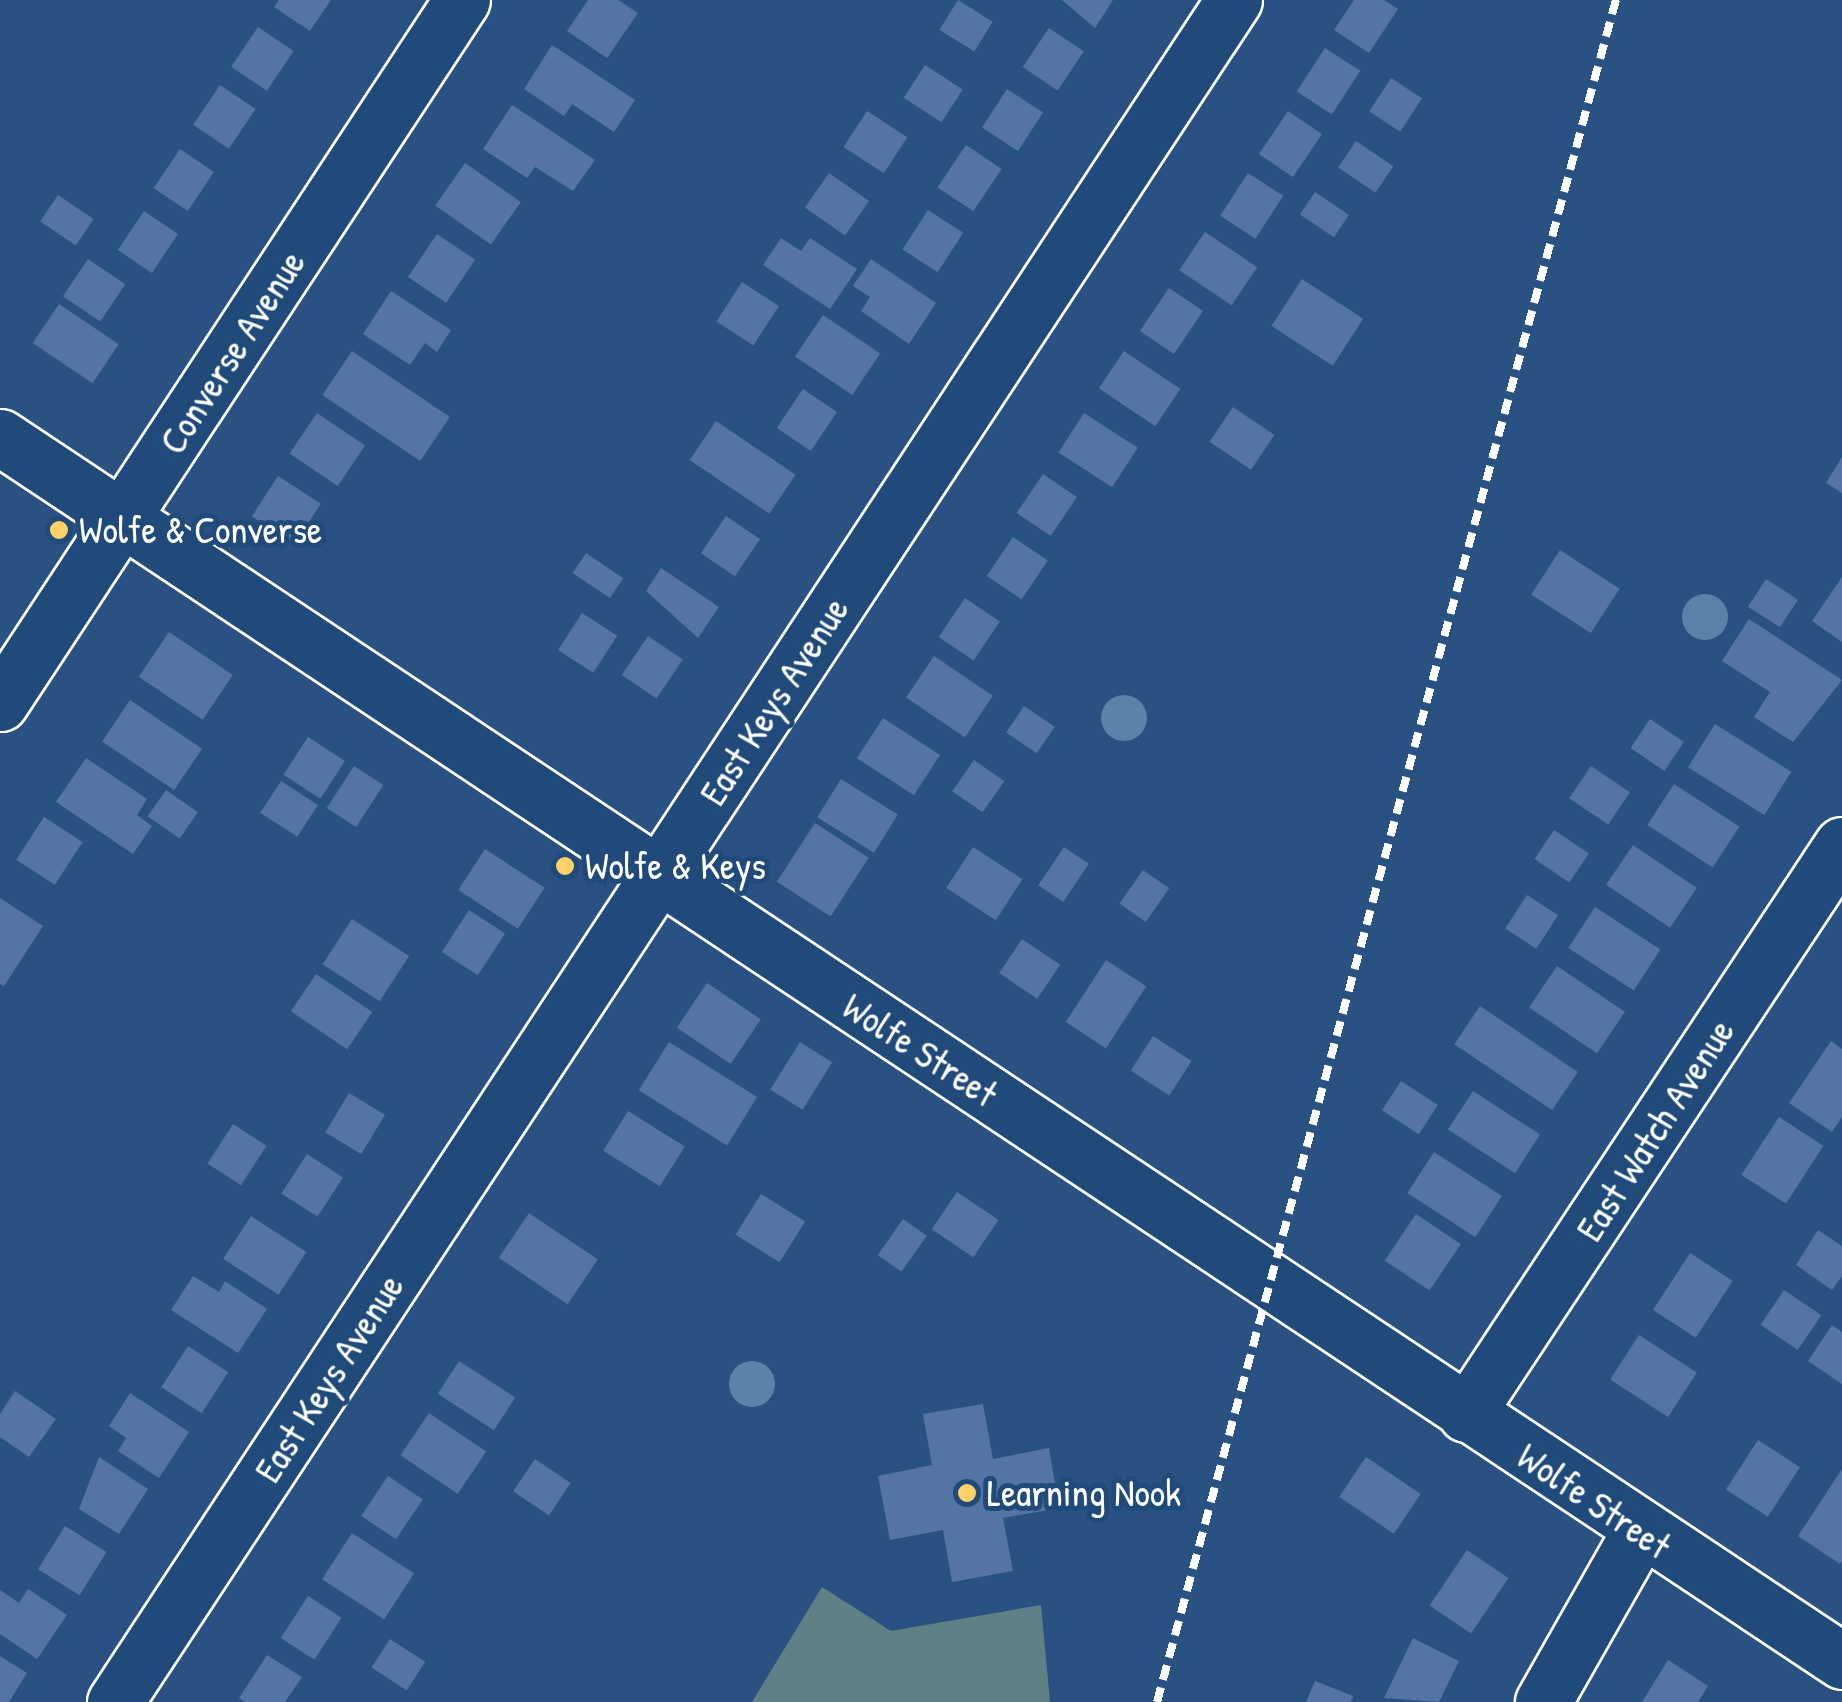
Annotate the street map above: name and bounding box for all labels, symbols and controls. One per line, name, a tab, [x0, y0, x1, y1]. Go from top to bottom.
street label: Converse Avenue	[149, 242, 315, 462]
place label: Wolfe & Converse	[79, 507, 322, 553]
marker: Wolfe & Converse	[48, 519, 70, 541]
street label: East Keys Avenue	[690, 588, 858, 814]
place label: Wolfe & Keys	[585, 843, 766, 889]
marker: Wolfe & Keys	[554, 855, 576, 877]
street label: Wolfe Street	[834, 983, 1006, 1117]
street label: East Watch Avenue	[1566, 1011, 1744, 1249]
street label: East Keys Avenue	[245, 1265, 413, 1491]
street label: Wolfe Street	[1509, 1433, 1679, 1569]
place label: Learning Nook	[987, 1470, 1181, 1516]
marker: Learning Nook	[956, 1482, 978, 1504]

